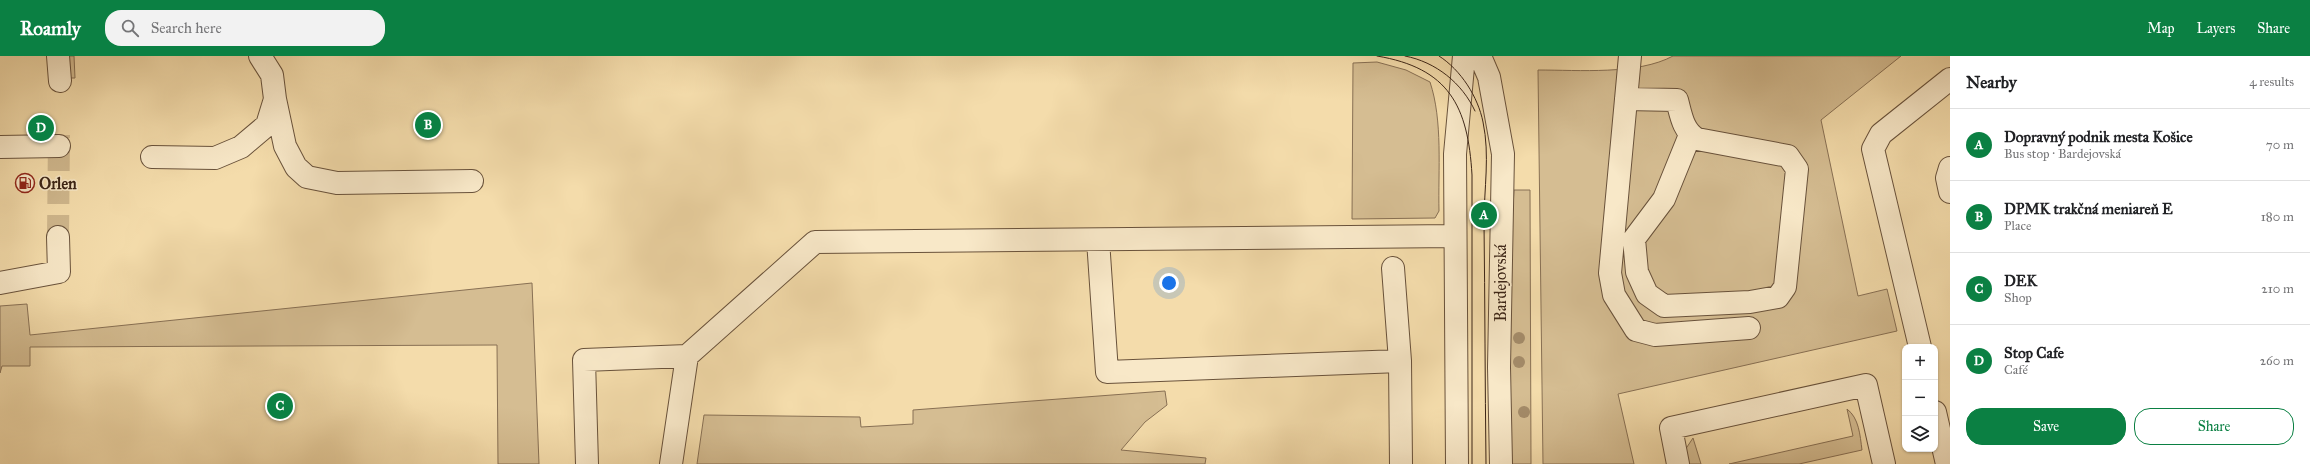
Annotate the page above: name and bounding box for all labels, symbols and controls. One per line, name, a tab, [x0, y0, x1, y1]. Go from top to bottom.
search box	[105, 10, 385, 46]
text: Roamly	[20, 17, 81, 40]
icon: search	[119, 17, 141, 39]
text: Search here	[151, 19, 222, 37]
text: Map	[2147, 20, 2175, 37]
text: Layers	[2197, 20, 2235, 37]
text: Share	[2257, 20, 2290, 37]
text: Nearby	[1966, 72, 2017, 93]
text: 4 results	[2249, 74, 2294, 90]
pin: B	[415, 110, 441, 140]
pin: D	[28, 113, 54, 143]
text: Dopravný podnik mesta Košice	[2004, 128, 2193, 146]
text: A	[1975, 137, 1983, 153]
text: 70 m	[2266, 137, 2294, 153]
text: Bus stop · Bardejovská	[2004, 146, 2121, 162]
fuel station icon: Orlen	[14, 172, 36, 194]
place label: Orlen	[39, 174, 77, 193]
pin: A	[1471, 200, 1497, 230]
text: DPMK trakčná meniareň E	[2004, 200, 2173, 218]
text: B	[1975, 209, 1983, 225]
text: 180 m	[2261, 209, 2294, 225]
text: Place	[2004, 218, 2031, 234]
street label: Bardejovská	[1491, 244, 1510, 322]
text: DEK	[2004, 272, 2037, 290]
your location	[1159, 273, 1179, 293]
text: C	[1975, 281, 1983, 297]
text: 210 m	[2261, 281, 2294, 297]
text: Shop	[2004, 290, 2032, 306]
map controls	[1902, 344, 1938, 452]
button: +	[1902, 344, 1938, 380]
text: Stop Cafe	[2004, 344, 2064, 362]
text: D	[1974, 353, 1984, 369]
text: 260 m	[2260, 353, 2294, 369]
text: Café	[2004, 362, 2028, 378]
button: −	[1902, 380, 1938, 416]
pin: C	[267, 391, 293, 421]
button: Save	[1966, 408, 2126, 445]
button: Share	[2134, 408, 2294, 445]
button: layers	[1902, 416, 1938, 452]

